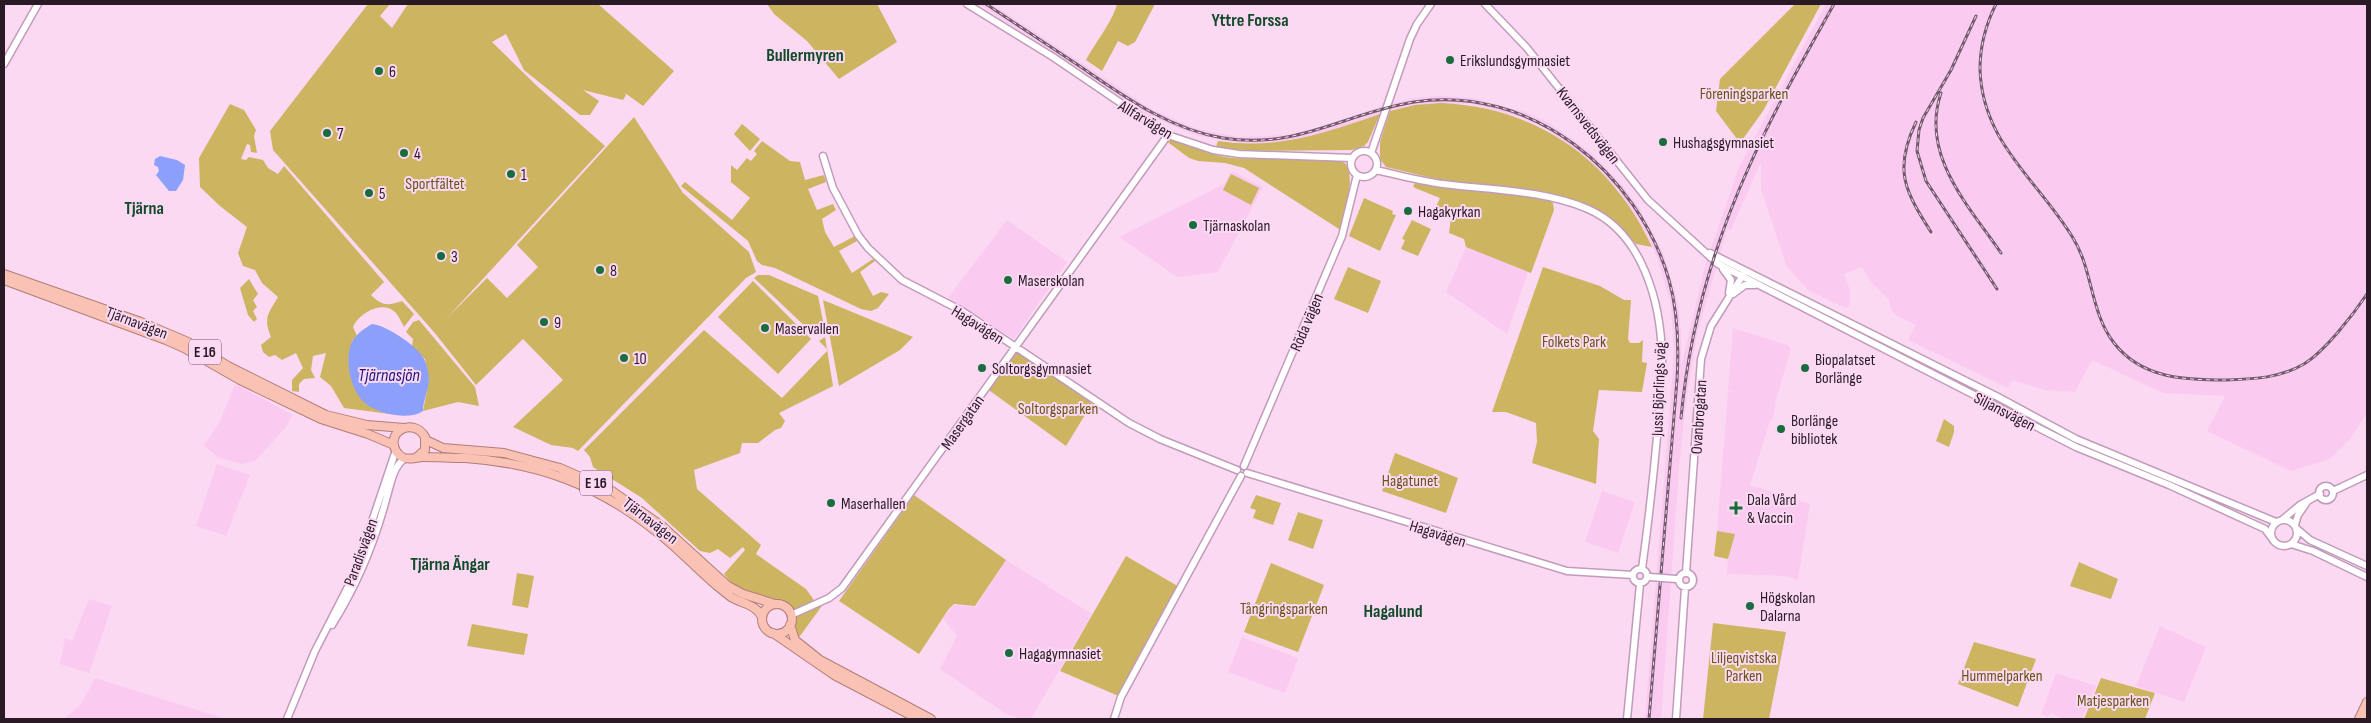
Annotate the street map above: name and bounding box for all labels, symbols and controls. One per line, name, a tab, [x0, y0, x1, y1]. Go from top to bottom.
district label: Yttre Forssa	[1211, 10, 1289, 31]
district label: Bullermyren	[766, 45, 844, 66]
place label: Erikslundsgymnasiet	[1460, 52, 1570, 71]
marker: Erikslundsgymnasiet	[1444, 54, 1456, 66]
place label: 6	[389, 63, 396, 82]
marker: 6	[373, 65, 385, 77]
street label: Kvarnsvedsvägen	[1552, 84, 1624, 168]
park label: Föreningsparken	[1700, 85, 1788, 104]
street label: Allfarvägen	[1114, 96, 1176, 144]
place label: 7	[337, 125, 344, 144]
marker: 7	[321, 127, 333, 139]
place label: Hushagsgymnasiet	[1673, 134, 1774, 153]
marker: Hushagsgymnasiet	[1657, 136, 1669, 148]
place label: 4	[414, 145, 421, 164]
marker: 4	[398, 147, 410, 159]
place label: 1	[521, 166, 527, 185]
marker: 1	[505, 168, 517, 180]
park label: Sportfältet	[405, 175, 465, 194]
place label: 5	[379, 185, 385, 204]
marker: 5	[363, 187, 375, 199]
district label: Tjärna	[124, 198, 164, 219]
place label: Hagakyrkan	[1418, 203, 1481, 222]
marker: Hagakyrkan	[1402, 205, 1414, 217]
place label: Tjärnaskolan	[1203, 217, 1270, 236]
marker: Tjärnaskolan	[1187, 219, 1199, 231]
place label: 3	[451, 248, 458, 267]
marker: 3	[435, 250, 447, 262]
place label: 8	[610, 262, 617, 281]
marker: 8	[594, 264, 606, 276]
place label: Maserskolan	[1018, 272, 1084, 291]
marker: Maserskolan	[1002, 274, 1014, 286]
street label: Röda vägen	[1287, 291, 1328, 354]
street label: Hagavägen	[947, 302, 1007, 349]
street label: Tjärnavägen	[103, 303, 170, 344]
place label: 9	[554, 314, 561, 333]
marker: 9	[538, 316, 550, 328]
place label: Maservallen	[775, 320, 839, 339]
marker: Maservallen	[759, 322, 771, 334]
park label: Folkets Park	[1542, 333, 1606, 352]
road number: E 16	[189, 340, 221, 364]
street label: Jussi Björlings väg	[1648, 342, 1671, 438]
place label: 10	[634, 350, 647, 369]
place label: Biopalatset Borlänge	[1815, 351, 1876, 388]
marker: 10	[618, 352, 630, 364]
place label: Soltorgsgymnasiet	[992, 360, 1092, 379]
marker: Soltorgsgymnasiet	[976, 362, 988, 374]
marker: Biopalatset Borlänge	[1799, 362, 1811, 374]
water label: Tjärnasjön	[358, 365, 420, 386]
street label: Ovanbrogatan	[1687, 379, 1712, 455]
street label: Siljansvägen	[1970, 389, 2038, 436]
street label: Masergatan	[938, 392, 989, 454]
park label: Soltorgsparken	[1018, 400, 1098, 419]
place label: Borlänge bibliotek	[1791, 412, 1838, 449]
marker: Borlänge bibliotek	[1775, 423, 1787, 435]
road number: E 16	[580, 470, 612, 496]
park label: Hagatunet	[1382, 472, 1438, 491]
place label: Dala Vård & Vaccin	[1747, 491, 1796, 528]
street label: Tjärnavägen	[619, 494, 681, 549]
place label: Maserhallen	[841, 495, 906, 514]
marker: Maserhallen	[825, 497, 837, 509]
marker: Dala Vård & Vaccin	[1729, 501, 1743, 515]
street label: Paradisvägen	[340, 516, 382, 589]
street label: Hagavägen	[1407, 517, 1468, 552]
district label: Tjärna Ängar	[410, 554, 490, 575]
place label: Högskolan Dalarna	[1760, 589, 1815, 626]
park label: Tångringsparken	[1240, 600, 1328, 619]
marker: Högskolan Dalarna	[1744, 600, 1756, 612]
district label: Hagalund	[1363, 601, 1423, 622]
place label: Hagagymnasiet	[1019, 645, 1101, 664]
marker: Hagagymnasiet	[1003, 647, 1015, 659]
park label: Liljeqvistska Parken	[1711, 649, 1777, 686]
park label: Hummelparken	[1961, 667, 2043, 686]
park label: Matjesparken	[2077, 692, 2149, 711]

